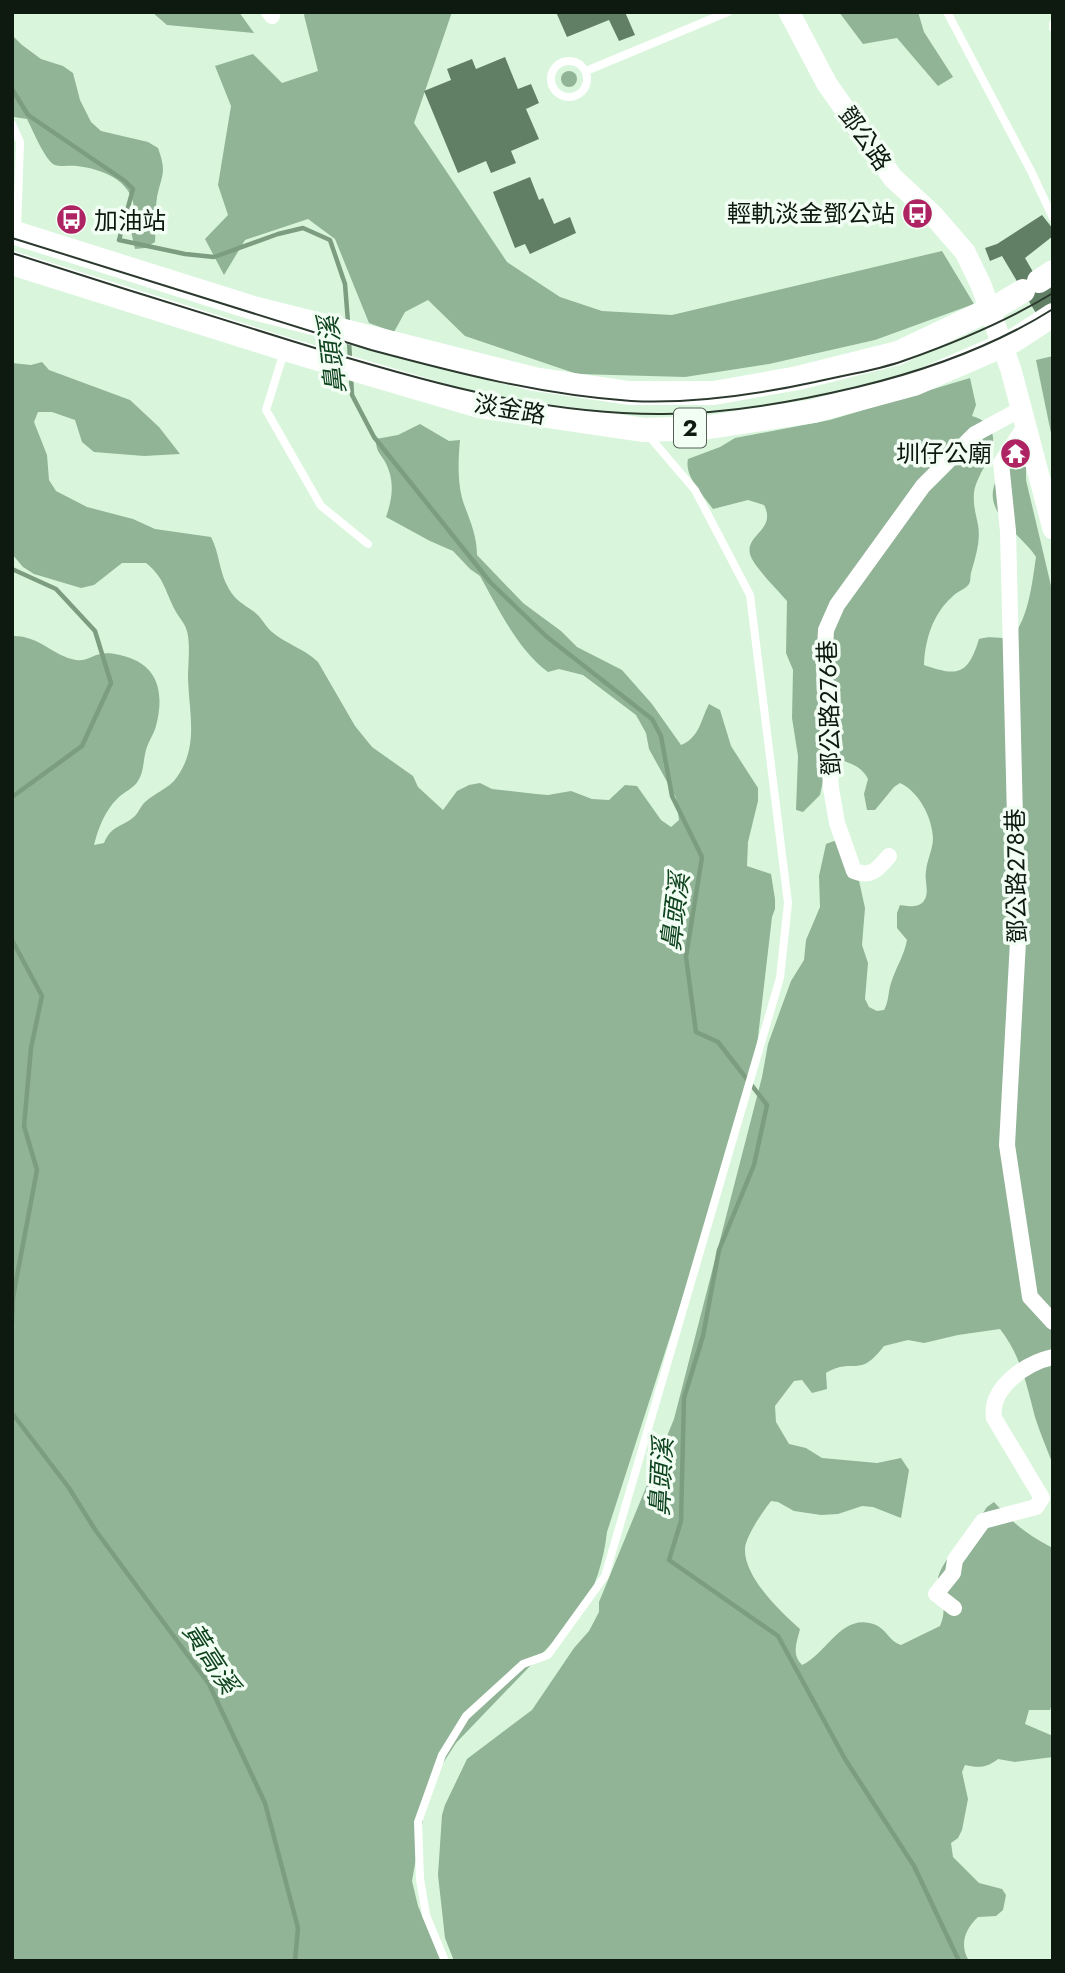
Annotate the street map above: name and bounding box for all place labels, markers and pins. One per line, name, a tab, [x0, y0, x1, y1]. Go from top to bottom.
place label: 輕軌淡金鄧公站	[727, 196, 895, 231]
bus stop icon: 輕軌淡金鄧公站	[901, 196, 935, 230]
bus stop icon: 加油站	[54, 203, 88, 237]
place label: 加油站	[94, 203, 166, 238]
place label: 圳仔公廟	[896, 436, 992, 471]
temple icon: 圳仔公廟	[998, 436, 1032, 470]

